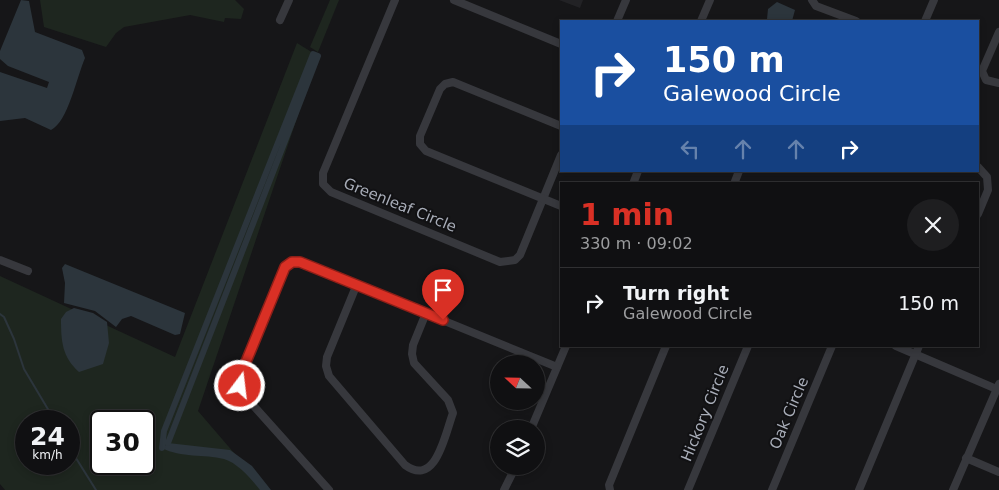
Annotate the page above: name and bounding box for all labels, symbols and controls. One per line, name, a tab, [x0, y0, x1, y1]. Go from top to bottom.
icon: right	[580, 40, 645, 105]
text: 150 m	[663, 40, 785, 80]
text: Galewood Circle	[663, 81, 841, 106]
icon: left	[676, 135, 704, 163]
icon: ahead	[729, 135, 757, 163]
icon: ahead	[782, 135, 810, 163]
icon: right	[835, 135, 863, 163]
street label: Greenleaf Circle	[341, 174, 459, 236]
text: 1 min	[580, 197, 674, 232]
button: close	[907, 199, 959, 251]
text: 330 m · 09:02	[580, 234, 693, 253]
pin	[422, 269, 464, 320]
icon: arrive	[429, 276, 457, 304]
text: Turn right	[623, 282, 729, 304]
icon: right	[580, 289, 608, 317]
text: 150 m	[898, 292, 959, 314]
text: Galewood Circle	[623, 304, 752, 323]
north arrow	[490, 355, 545, 410]
map controls	[490, 355, 545, 475]
position arrow	[213, 359, 265, 411]
street label: Hickory Circle	[677, 362, 733, 464]
street label: Oak Circle	[766, 374, 812, 452]
speed limit sign: 30	[90, 410, 155, 475]
button: layers	[490, 420, 545, 475]
text: 24	[30, 422, 65, 451]
text: km/h	[32, 448, 63, 462]

